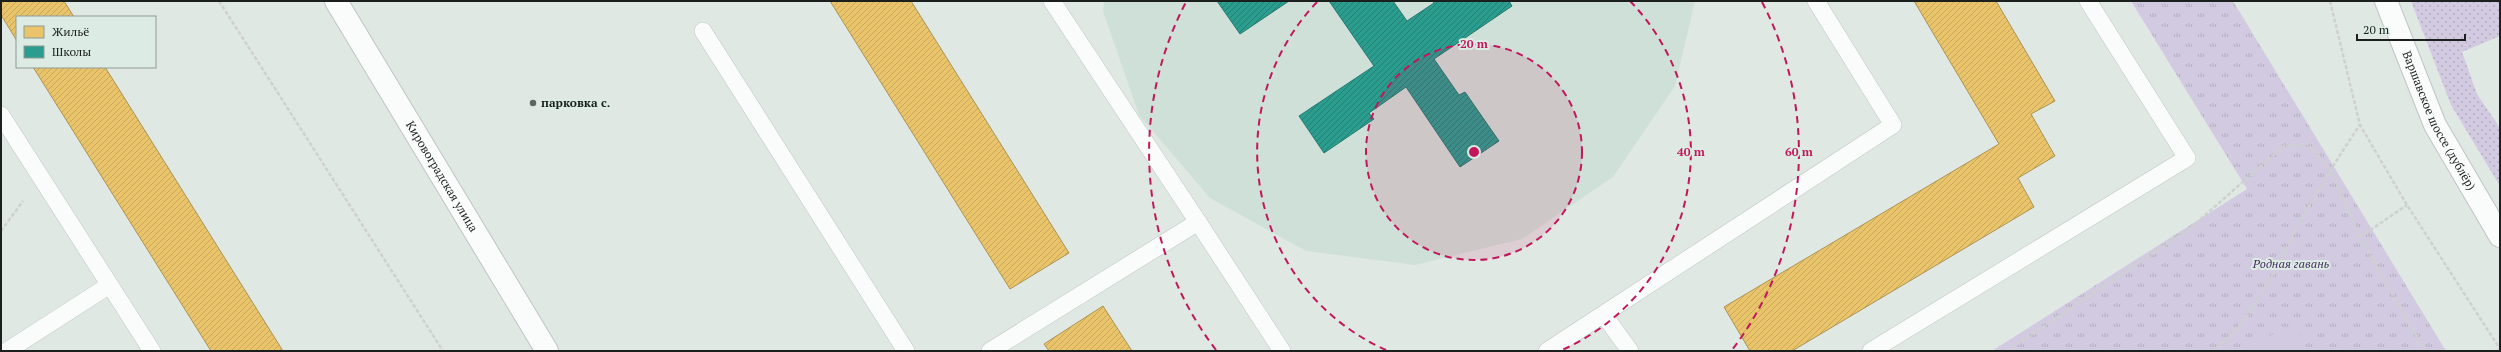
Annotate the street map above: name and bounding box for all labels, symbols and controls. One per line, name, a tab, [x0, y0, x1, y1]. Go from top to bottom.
legend	[16, 16, 156, 68]
scale bar	[2357, 16, 2465, 42]
text: 20 m	[2363, 22, 2390, 37]
text: Жильё	[52, 24, 89, 39]
text: 20 m	[1460, 36, 1488, 51]
text: Школы	[52, 44, 91, 59]
street label: Варшавское шоссе (дублёр)	[2399, 49, 2479, 193]
place label: парковка с.	[541, 95, 610, 110]
marker: парковка с.	[528, 98, 538, 108]
street label: Кировоградская улица	[403, 118, 481, 235]
text: 40 m	[1677, 144, 1705, 159]
text: 60 m	[1785, 144, 1813, 159]
centre of rings	[1467, 145, 1481, 159]
park label: Родная гавань	[2252, 256, 2330, 271]

